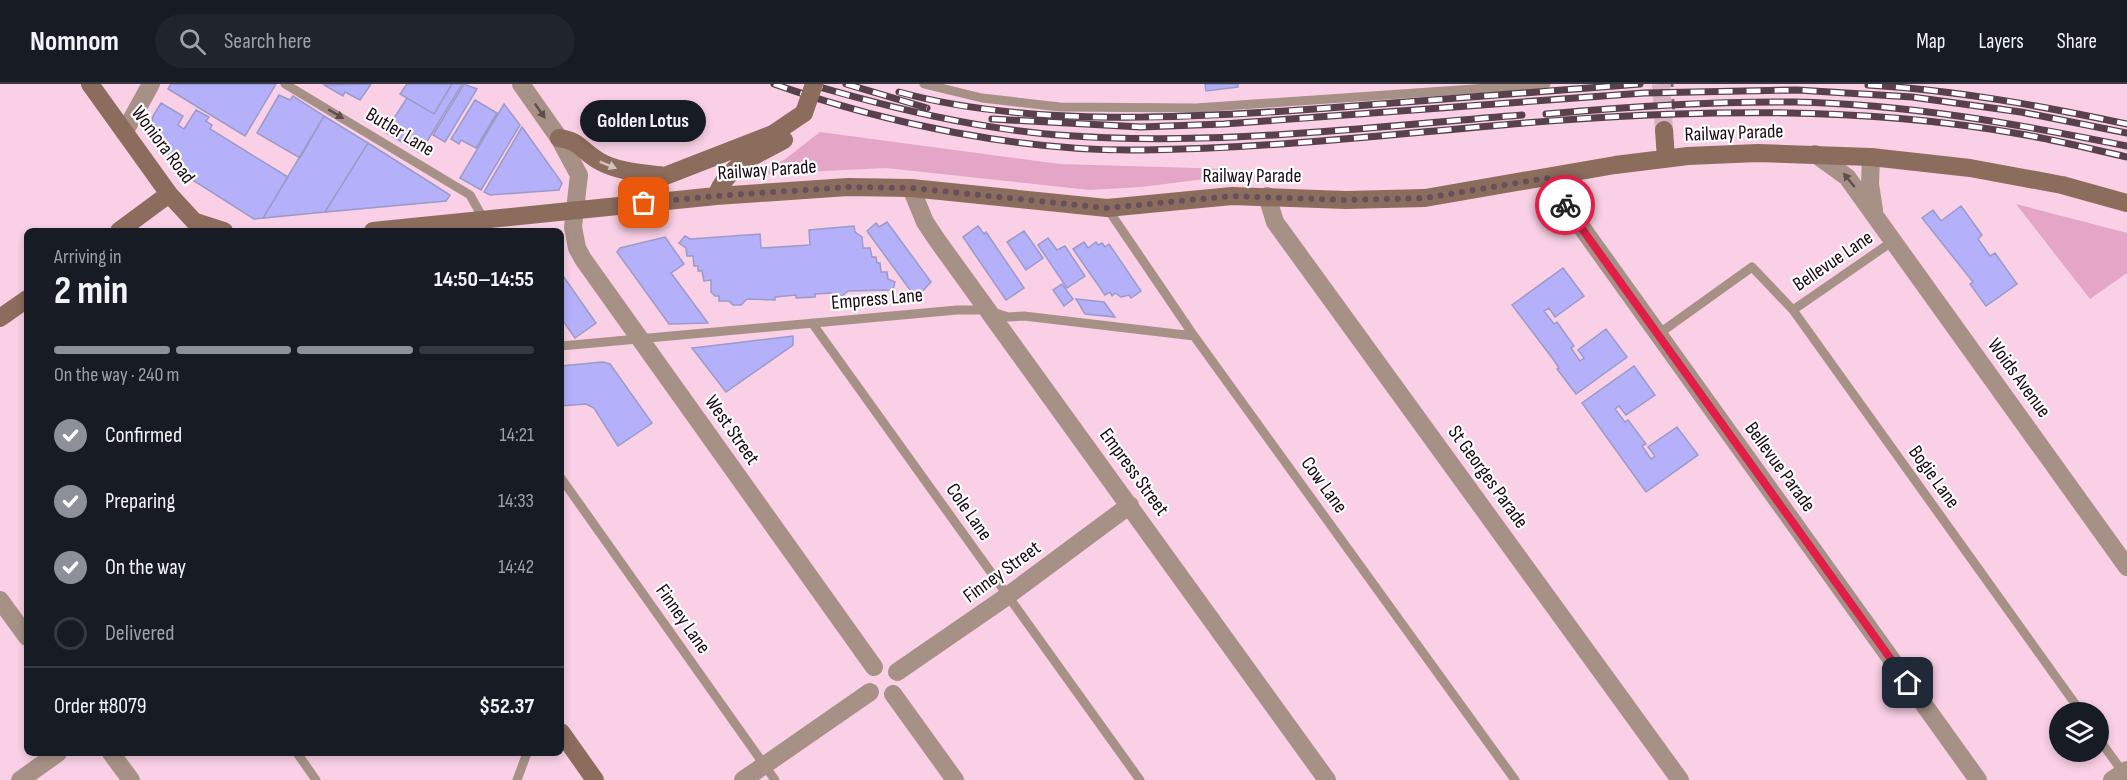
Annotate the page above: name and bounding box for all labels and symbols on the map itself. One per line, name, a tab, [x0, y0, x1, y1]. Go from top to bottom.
street label: Woniora Road	[126, 101, 200, 189]
callout: Golden Lotus	[581, 101, 707, 143]
street label: Butler Lane	[361, 102, 439, 162]
one-way arrow	[534, 103, 545, 119]
one-way arrow	[328, 109, 344, 120]
street label: Railway Parade	[1684, 119, 1784, 147]
street label: Railway Parade	[717, 155, 817, 185]
one-way arrow	[599, 161, 617, 170]
street label: Railway Parade	[1203, 164, 1301, 188]
one-way arrow	[1843, 173, 1856, 188]
courier	[1535, 175, 1595, 235]
pin	[618, 177, 669, 228]
street label: Bellevue Lane	[1788, 226, 1878, 296]
street label: Empress Lane	[830, 283, 924, 315]
street label: Woids Avenue	[1982, 334, 2056, 422]
street label: West Street	[699, 391, 765, 469]
street label: Bellevue Parade	[1739, 417, 1821, 517]
street label: St Georges Parade	[1443, 421, 1533, 533]
street label: Empress Street	[1094, 424, 1174, 520]
street label: Bogie Lane	[1903, 441, 1965, 513]
street label: Cow Lane	[1296, 452, 1352, 518]
street label: Cole Lane	[941, 479, 997, 545]
street label: Finney Street	[959, 536, 1045, 608]
street label: Finney Lane	[650, 580, 716, 658]
pin	[1882, 657, 1933, 708]

